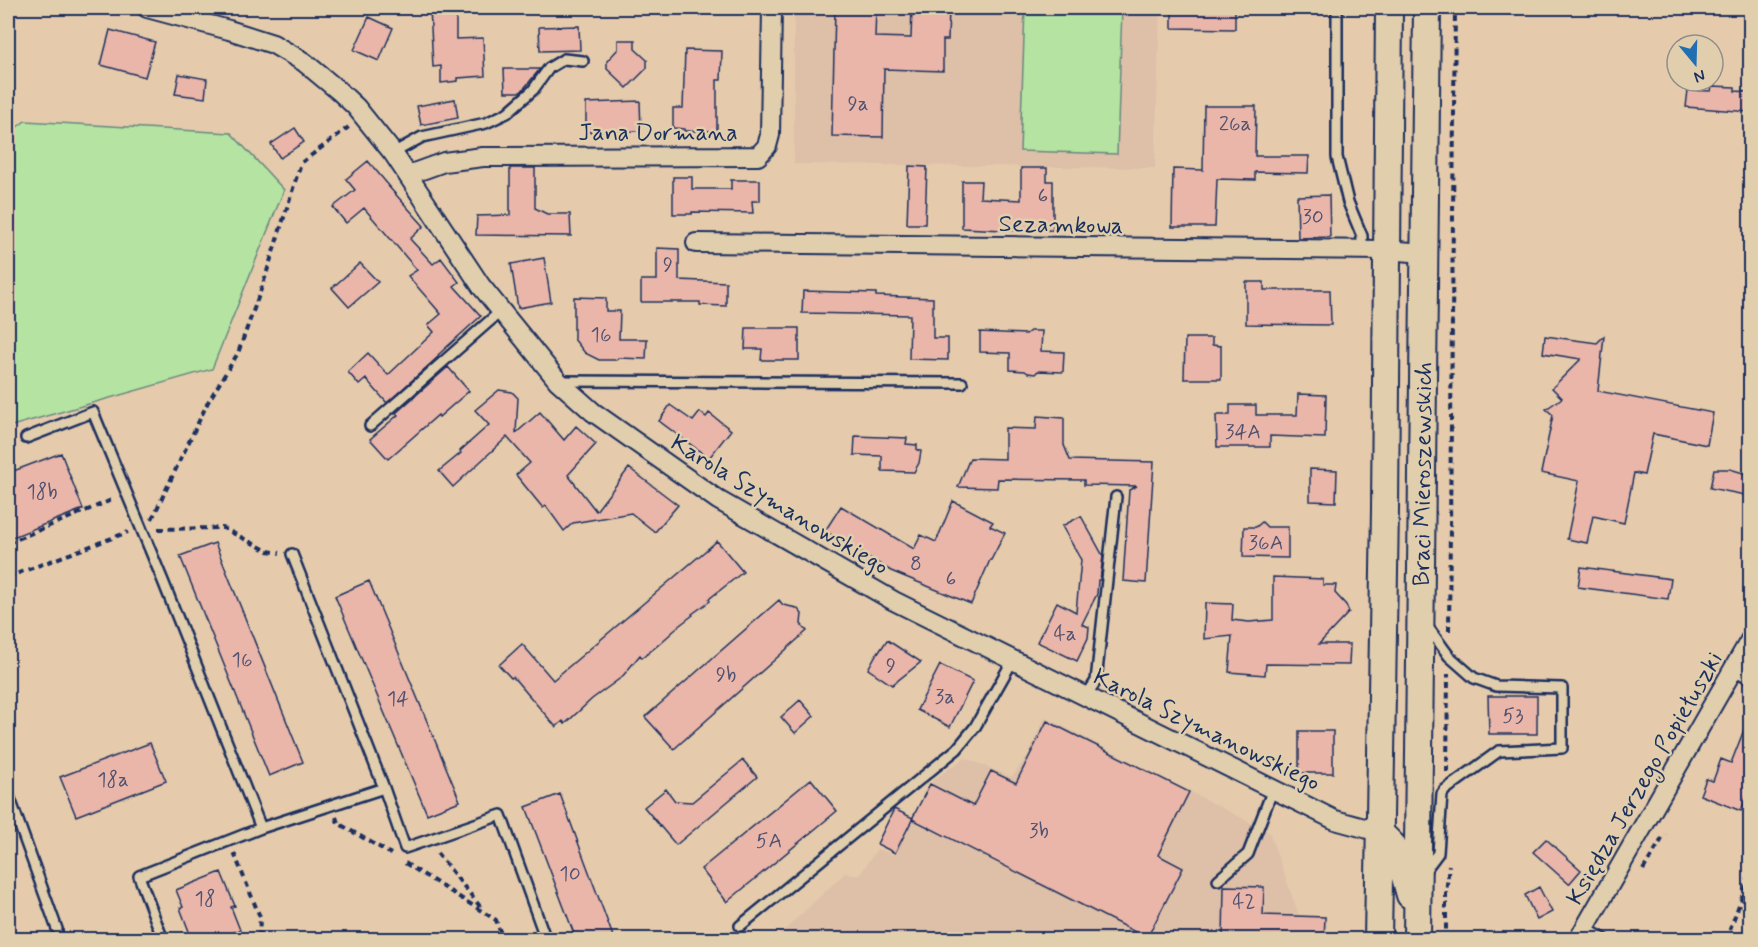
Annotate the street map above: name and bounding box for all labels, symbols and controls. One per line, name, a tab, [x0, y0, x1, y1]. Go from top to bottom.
north arrow	[1665, 33, 1725, 93]
text: N	[1691, 64, 1708, 87]
house number: 9a	[847, 90, 869, 118]
house number: 26a	[1219, 110, 1251, 138]
street label: Jana Dormana	[578, 118, 738, 149]
house number: 6	[1038, 182, 1048, 210]
house number: 30	[1302, 203, 1324, 231]
street label: Sezamkowa	[998, 209, 1124, 242]
house number: 9	[663, 251, 673, 279]
house number: 16	[591, 321, 612, 349]
street label: Braci Mieroszewskich	[1407, 362, 1440, 586]
house number: 34A	[1225, 418, 1261, 446]
street label: Karola Szymanowskiego	[665, 428, 894, 583]
house number: 18b	[26, 478, 58, 506]
house number: 36A	[1249, 529, 1283, 557]
house number: 8	[910, 550, 922, 578]
house number: 6	[946, 565, 956, 593]
house number: 4a	[1053, 620, 1077, 648]
house number: 16	[232, 646, 253, 674]
street label: Księdza Jerzego Popiełuszki	[1560, 646, 1732, 912]
house number: 9	[886, 652, 896, 680]
house number: 9b	[716, 661, 736, 689]
street label: Karola Szymanowskiego	[1088, 662, 1325, 799]
house number: 3a	[935, 683, 955, 711]
house number: 14	[387, 685, 409, 713]
house number: 53	[1502, 702, 1524, 730]
house number: 18a	[97, 766, 129, 794]
house number: 3b	[1029, 817, 1049, 845]
house number: 5A	[756, 827, 782, 855]
house number: 10	[559, 860, 581, 888]
house number: 18	[195, 885, 215, 913]
house number: 42	[1232, 888, 1256, 916]

